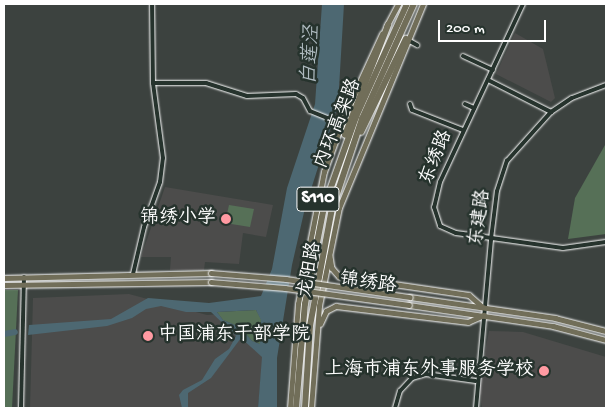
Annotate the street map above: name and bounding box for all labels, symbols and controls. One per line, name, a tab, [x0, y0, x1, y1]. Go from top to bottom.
scale bar	[440, 10, 548, 42]
text: 200 m	[446, 20, 485, 38]
water label: 白莲泾	[298, 24, 326, 86]
street label: 内环高架路	[311, 76, 367, 172]
street label: 东绣路	[416, 127, 458, 189]
road number: S110	[296, 183, 340, 214]
street label: 东建路	[466, 188, 496, 248]
place label: 锦绣小学	[140, 208, 216, 230]
marker: 锦绣小学	[220, 213, 232, 225]
street label: 龙阳路	[295, 240, 327, 300]
street label: 锦绣路	[338, 269, 398, 299]
place label: 中国浦东干部学院	[158, 325, 310, 347]
marker: 中国浦东干部学院	[142, 330, 154, 342]
place label: 上海市浦东外事服务学校	[325, 360, 534, 382]
marker: 上海市浦东外事服务学校	[538, 365, 550, 377]

